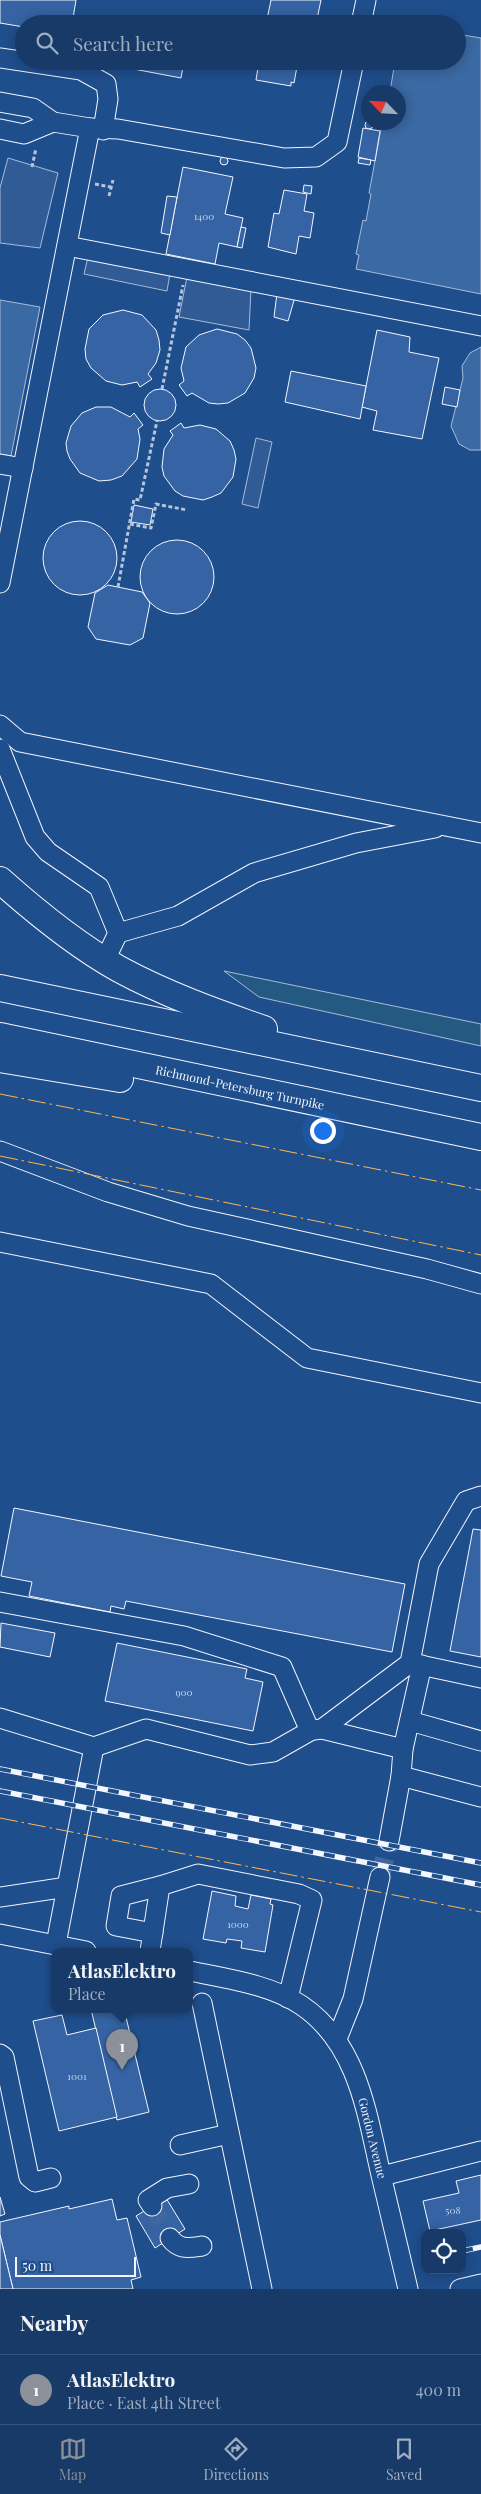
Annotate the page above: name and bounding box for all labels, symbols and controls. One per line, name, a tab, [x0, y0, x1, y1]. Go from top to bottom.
search box	[15, 15, 466, 70]
icon: search	[33, 29, 61, 57]
text: Search here	[73, 30, 173, 56]
north arrow	[361, 85, 406, 130]
house number: 1400	[194, 209, 214, 223]
street label: Richmond-Petersburg Turnpike	[154, 1061, 326, 1113]
your location	[310, 1118, 336, 1144]
house number: 900	[175, 1685, 193, 1699]
house number: 1000	[227, 1917, 249, 1931]
popup	[51, 1948, 193, 2013]
text: AtlasElektro	[68, 1957, 176, 1983]
text: Place	[68, 1983, 106, 2004]
pin: 1	[106, 2029, 138, 2070]
house number: 1001	[67, 2069, 87, 2083]
street label: Gordon Avenue	[355, 2096, 391, 2180]
house number: 508	[445, 2203, 461, 2217]
map controls	[421, 2229, 466, 2274]
button: locate	[421, 2229, 466, 2274]
scale bar	[15, 2254, 136, 2277]
text: 50 m	[22, 2256, 52, 2275]
text: Nearby	[20, 2308, 89, 2336]
text: AtlasElektro	[67, 2366, 175, 2392]
text: 1	[33, 2379, 39, 2400]
text: 400 m	[416, 2379, 461, 2400]
text: Place · East 4th Street	[67, 2392, 221, 2413]
tab: Map	[59, 2435, 87, 2484]
tab: Directions	[204, 2435, 269, 2484]
tab: Saved	[386, 2435, 422, 2484]

